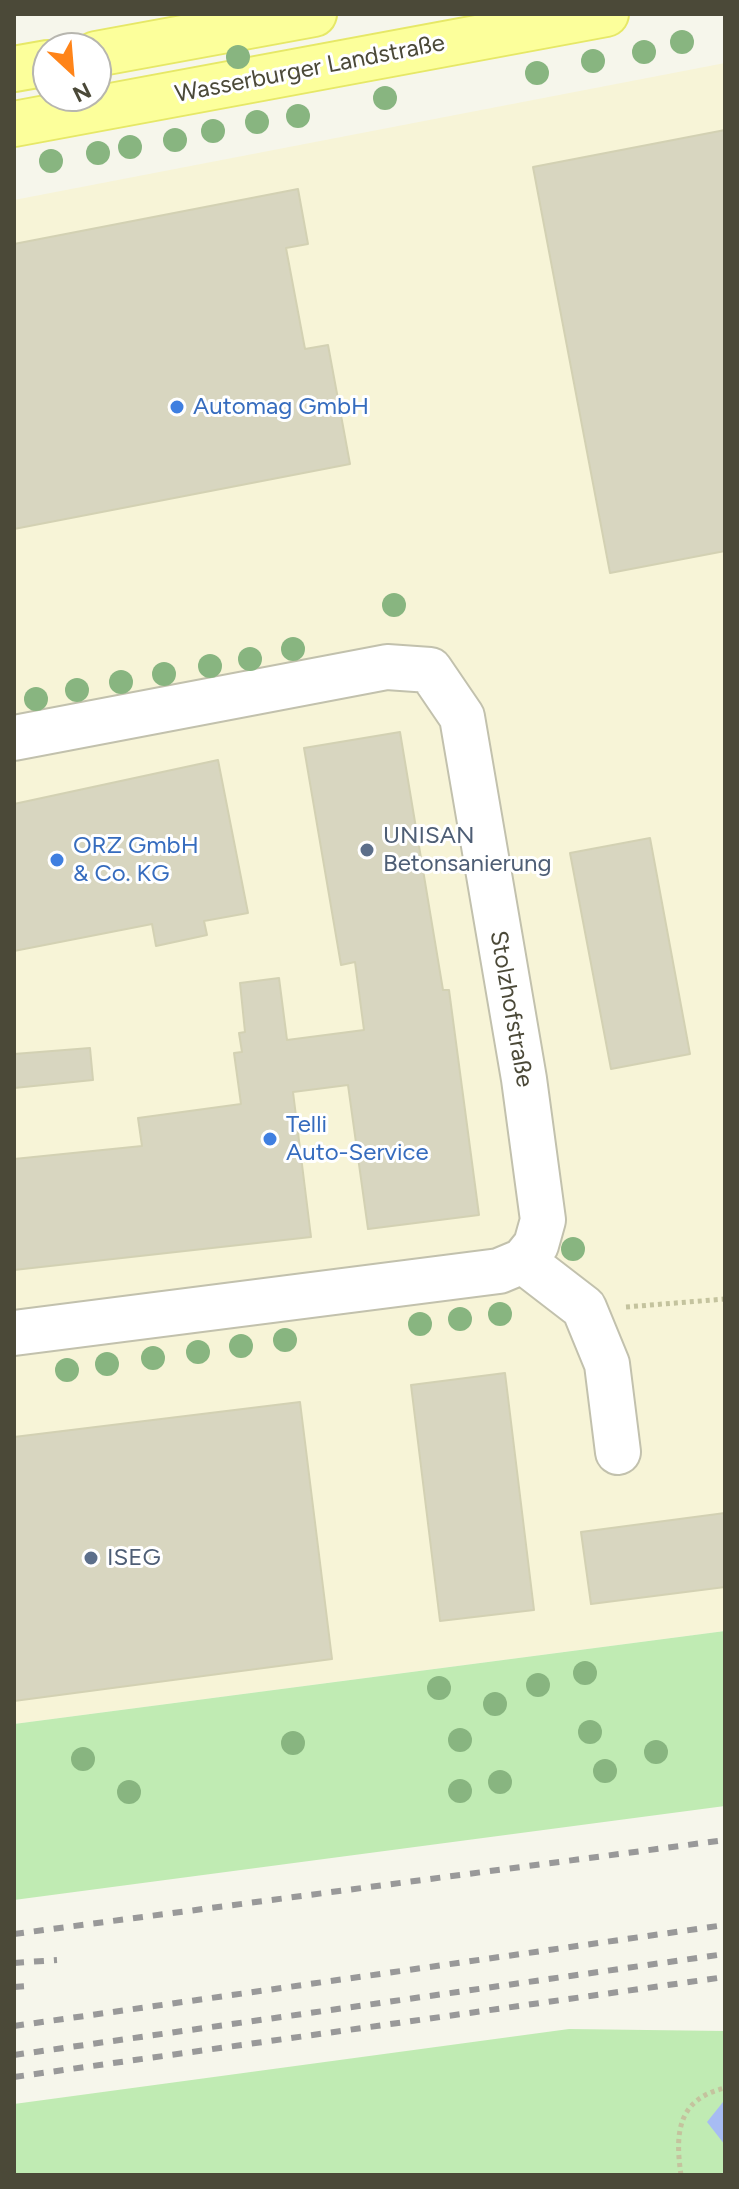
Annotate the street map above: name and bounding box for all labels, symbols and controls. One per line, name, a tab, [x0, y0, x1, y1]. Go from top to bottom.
street label: Wasserburger Landstraße	[173, 29, 447, 109]
north arrow	[32, 32, 112, 112]
text: N	[68, 76, 95, 108]
place label: Automag GmbH	[193, 393, 369, 421]
marker: Automag GmbH	[168, 398, 186, 416]
place label: UNISAN Betonsanierung	[383, 822, 552, 878]
place label: ORZ GmbH & Co. KG	[73, 832, 199, 888]
marker: UNISAN Betonsanierung	[358, 841, 376, 859]
marker: ORZ GmbH & Co. KG	[48, 851, 66, 869]
street label: Stolzhofstraße	[483, 929, 539, 1089]
place label: Telli Auto-Service	[286, 1111, 429, 1167]
marker: Telli Auto-Service	[261, 1130, 279, 1148]
place label: ISEG	[107, 1544, 161, 1572]
marker: ISEG	[82, 1549, 100, 1567]

